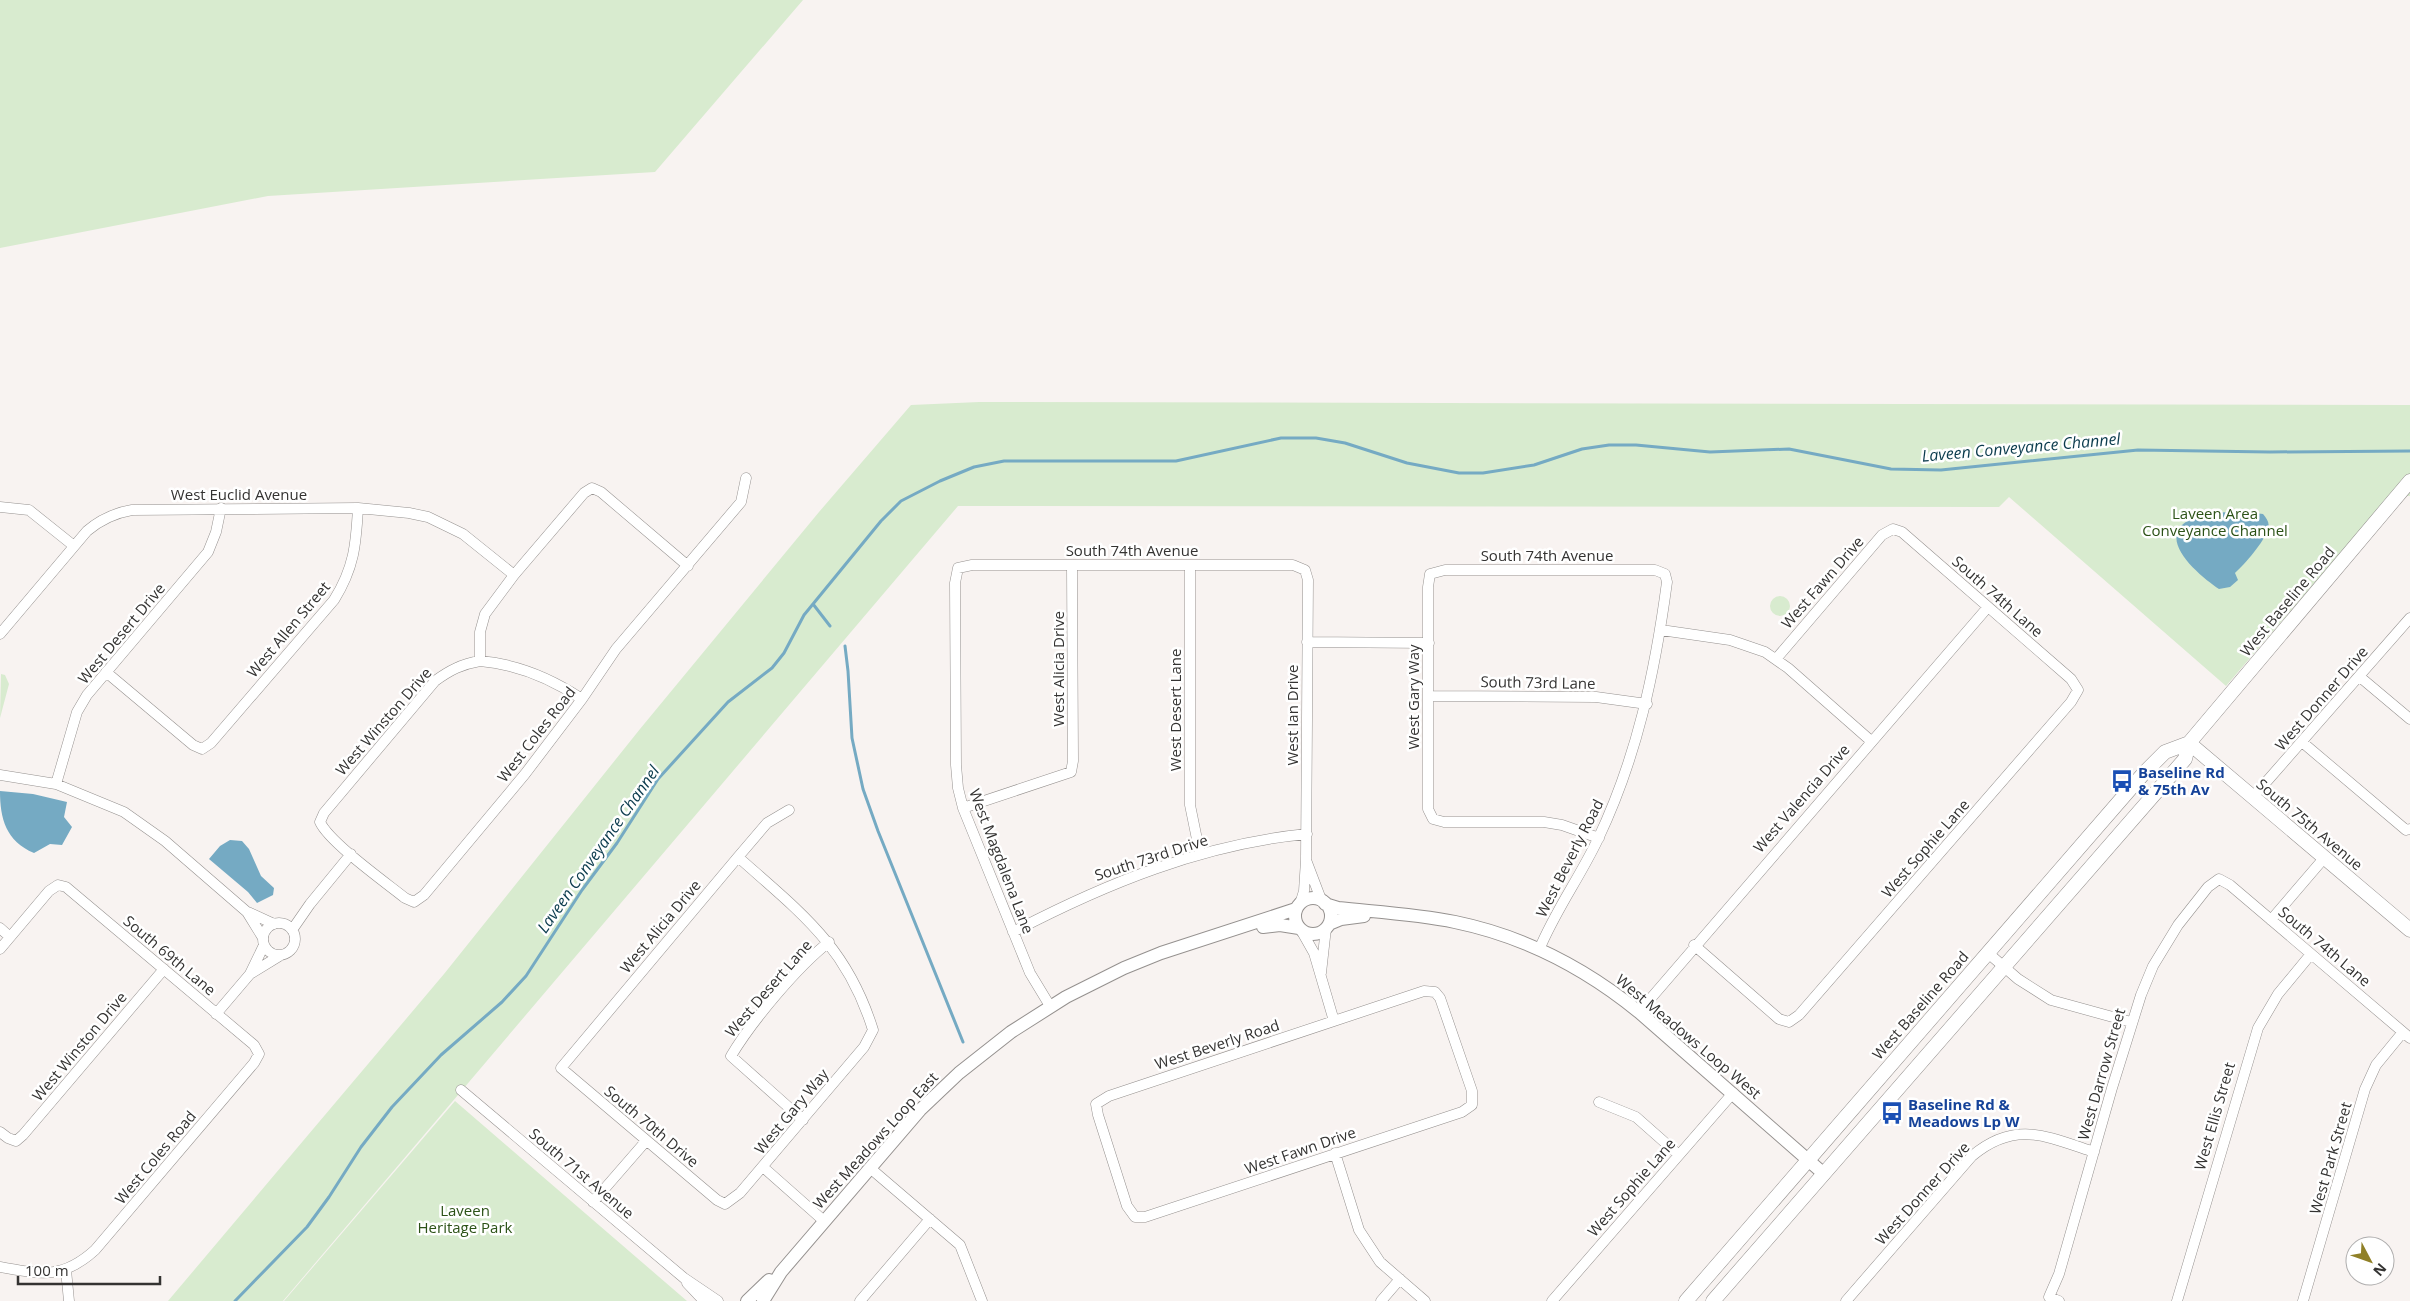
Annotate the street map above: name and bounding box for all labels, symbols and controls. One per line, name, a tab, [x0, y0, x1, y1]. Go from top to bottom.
water label: Laveen Conveyance Channel	[1921, 427, 2122, 467]
street label: West Euclid Avenue	[171, 484, 307, 504]
park label: Laveen Area Conveyance Channel	[2142, 503, 2288, 540]
street label: West Fawn Drive	[1776, 532, 1868, 632]
street label: South 74th Avenue	[1066, 540, 1198, 560]
street label: West Baseline Road	[2235, 542, 2339, 660]
street label: South 74th Avenue	[1481, 545, 1613, 565]
street label: South 74th Lane	[1948, 551, 2048, 641]
street label: West Allen Street	[242, 577, 334, 681]
street label: West Desert Drive	[73, 578, 169, 688]
street label: West Alicia Drive	[1048, 611, 1068, 727]
street label: West Donner Drive	[2270, 642, 2372, 754]
street label: West Gary Way	[1403, 644, 1423, 750]
street label: West Desert Lane	[1165, 649, 1185, 771]
street label: West Winston Drive	[331, 663, 435, 779]
street label: West Ian Drive	[1282, 664, 1302, 766]
street label: South 73rd Lane	[1480, 671, 1596, 693]
street label: West Coles Road	[492, 682, 580, 786]
street label: West Valencia Drive	[1748, 740, 1854, 856]
water label: Laveen Conveyance Channel	[532, 760, 665, 937]
place label: Baseline Rd & 75th Av	[2138, 762, 2225, 799]
bus stop icon: Baseline Rd & 75th Av	[2109, 768, 2135, 794]
street label: South 75th Avenue	[2253, 774, 2367, 874]
street label: West Magdalena Lane	[965, 786, 1039, 936]
street label: West Sophie Lane	[1877, 795, 1973, 901]
street label: West Beverly Road	[1531, 796, 1607, 920]
street label: South 73rd Drive	[1092, 829, 1210, 885]
street label: West Alicia Drive	[615, 875, 705, 977]
street label: South 74th Lane	[2275, 902, 2375, 990]
street label: South 69th Lane	[120, 911, 220, 999]
street label: West Desert Lane	[720, 935, 816, 1041]
street label: West Baseline Road	[1867, 947, 1973, 1063]
street label: West Meadows Loop West	[1612, 969, 1766, 1103]
street label: West Winston Drive	[27, 987, 131, 1105]
street label: West Darrow Street	[2073, 1006, 2129, 1142]
street label: West Beverly Road	[1152, 1014, 1282, 1074]
street label: West Ellis Street	[2189, 1060, 2239, 1172]
street label: West Gary Way	[750, 1064, 833, 1158]
street label: West Meadows Loop East	[808, 1067, 942, 1213]
street label: South 70th Drive	[601, 1081, 703, 1171]
place label: Baseline Rd & Meadows Lp W	[1908, 1094, 2020, 1131]
bus stop icon: Baseline Rd & Meadows Lp W	[1879, 1100, 1905, 1126]
street label: West Park Street	[2304, 1100, 2356, 1216]
street label: West Coles Road	[110, 1106, 200, 1208]
street label: West Fawn Drive	[1242, 1122, 1358, 1178]
street label: South 71st Avenue	[526, 1123, 638, 1223]
street label: West Sophie Lane	[1583, 1134, 1679, 1240]
street label: West Donner Drive	[1870, 1137, 1974, 1249]
park label: Laveen Heritage Park	[418, 1200, 513, 1237]
north arrow	[2345, 1236, 2395, 1286]
scale bar	[18, 1254, 160, 1286]
text: N	[2369, 1259, 2391, 1280]
text: 100 m	[25, 1260, 69, 1280]

